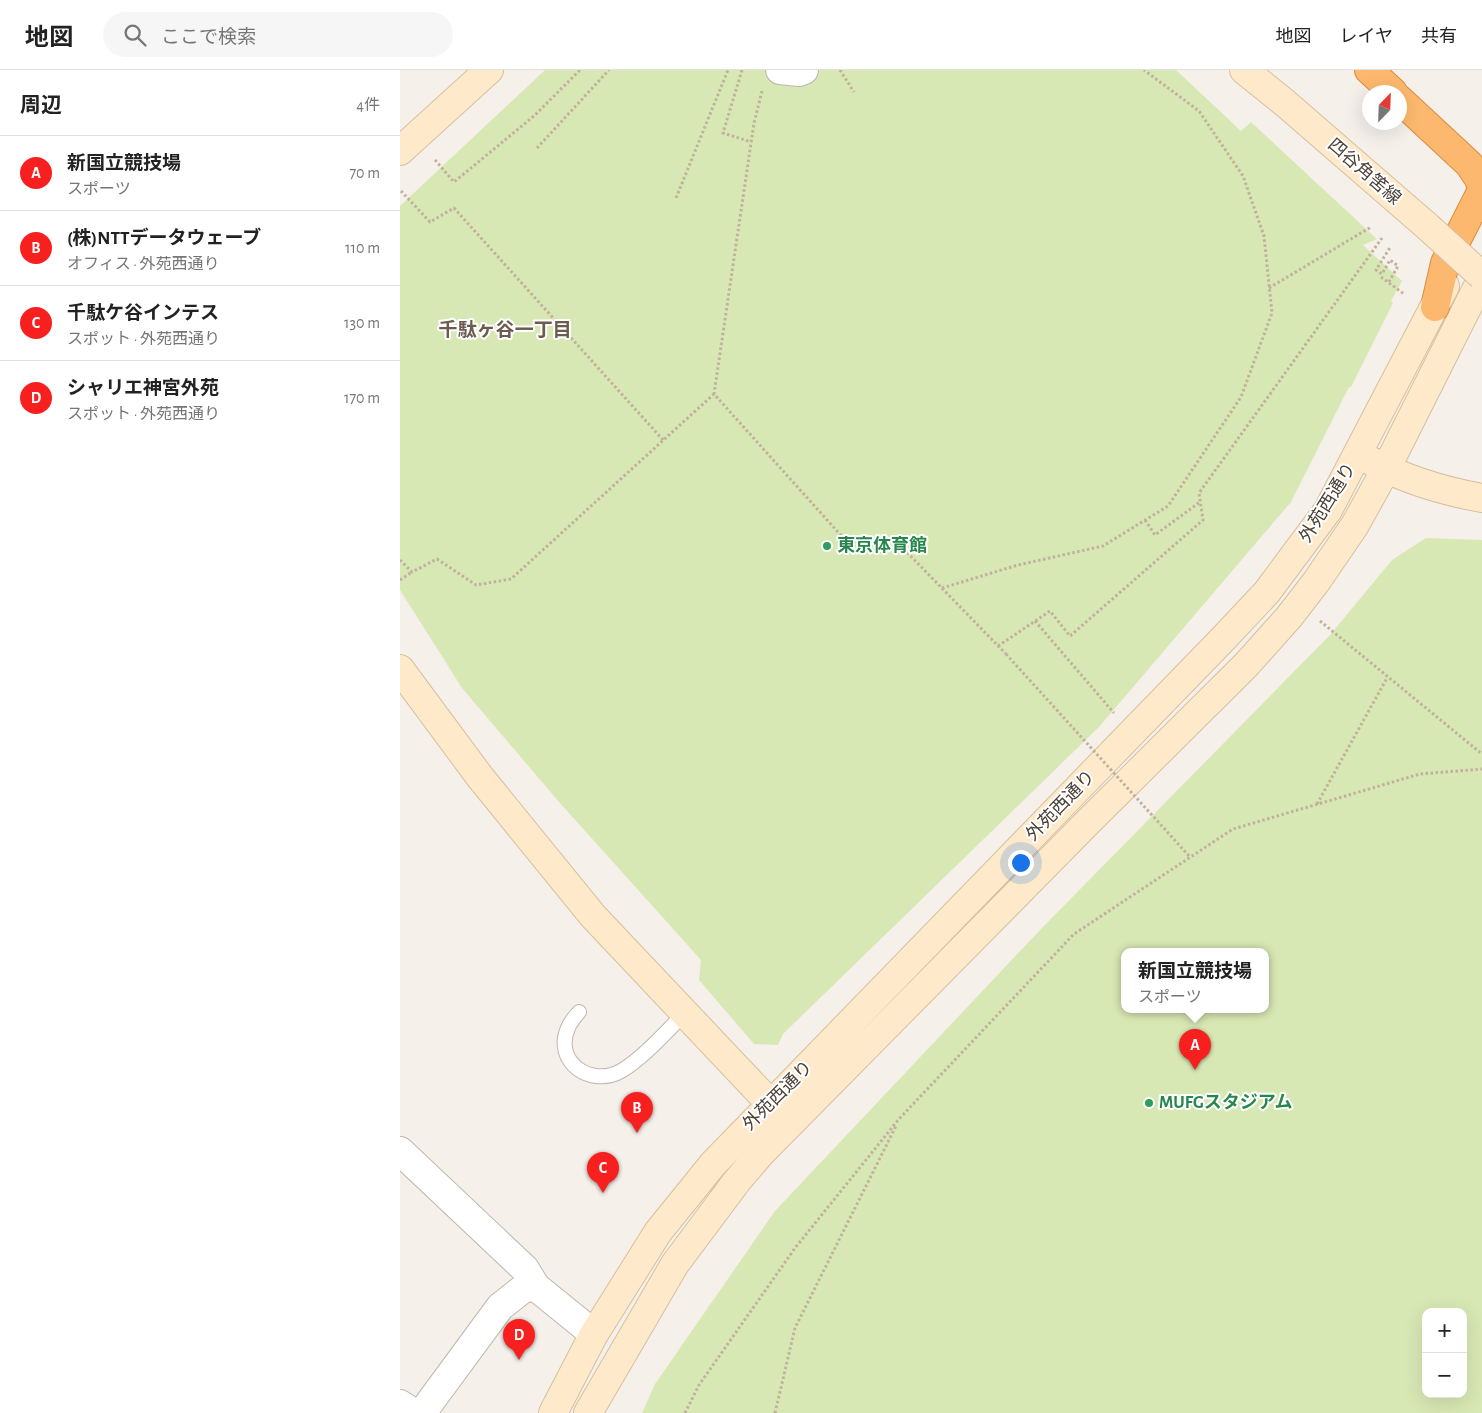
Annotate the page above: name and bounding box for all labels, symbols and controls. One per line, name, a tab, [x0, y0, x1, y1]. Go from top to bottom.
search box	[103, 12, 453, 57]
icon: search	[121, 21, 149, 49]
text: 地図	[25, 26, 73, 50]
text: ここで検索	[161, 28, 256, 47]
text: 地図	[1276, 28, 1312, 46]
text: レイヤ	[1340, 28, 1393, 46]
text: 共有	[1421, 28, 1457, 46]
north arrow	[1362, 85, 1407, 130]
text: 周辺	[20, 95, 62, 116]
text: 4件	[356, 97, 380, 113]
street label: 四谷角筈線	[1324, 134, 1405, 208]
text: 新国立競技場	[67, 154, 181, 173]
text: A	[31, 165, 41, 181]
text: 70 m	[349, 165, 380, 181]
text: スポーツ	[67, 181, 131, 197]
text: (株)NTTデータウェーブ	[67, 229, 261, 248]
text: B	[31, 240, 41, 256]
text: 110 m	[345, 240, 380, 256]
text: オフィス · 外苑西通り	[67, 256, 220, 272]
text: 千駄ケ谷インテス	[67, 304, 219, 323]
text: C	[32, 315, 40, 331]
text: 130 m	[344, 315, 380, 331]
district label: 千駄ヶ谷一丁目	[438, 319, 572, 340]
text: スポット · 外苑西通り	[67, 331, 220, 347]
text: シャリエ神宮外苑	[67, 379, 219, 398]
text: D	[31, 390, 41, 406]
text: 170 m	[344, 390, 380, 406]
text: スポット · 外苑西通り	[67, 406, 220, 422]
street label: 外苑西通り	[1295, 459, 1359, 546]
place label: 東京体育館	[837, 535, 927, 555]
marker: 東京体育館	[821, 540, 833, 552]
street label: 外苑西通り	[1022, 766, 1099, 845]
your location	[1008, 850, 1034, 876]
popup	[1121, 948, 1269, 1013]
text: 新国立競技場	[1138, 962, 1252, 981]
text: スポーツ	[1138, 989, 1202, 1005]
pin: A	[1179, 1029, 1211, 1070]
street label: 外苑西通り	[738, 1056, 816, 1134]
pin: B	[621, 1092, 653, 1133]
place label: MUFGスタジアム	[1159, 1093, 1293, 1112]
marker: MUFGスタジアム	[1143, 1097, 1155, 1109]
pin: C	[587, 1152, 619, 1193]
map controls	[1422, 1308, 1467, 1398]
button: +	[1422, 1308, 1467, 1353]
pin: D	[503, 1319, 535, 1360]
button: −	[1422, 1353, 1467, 1398]

